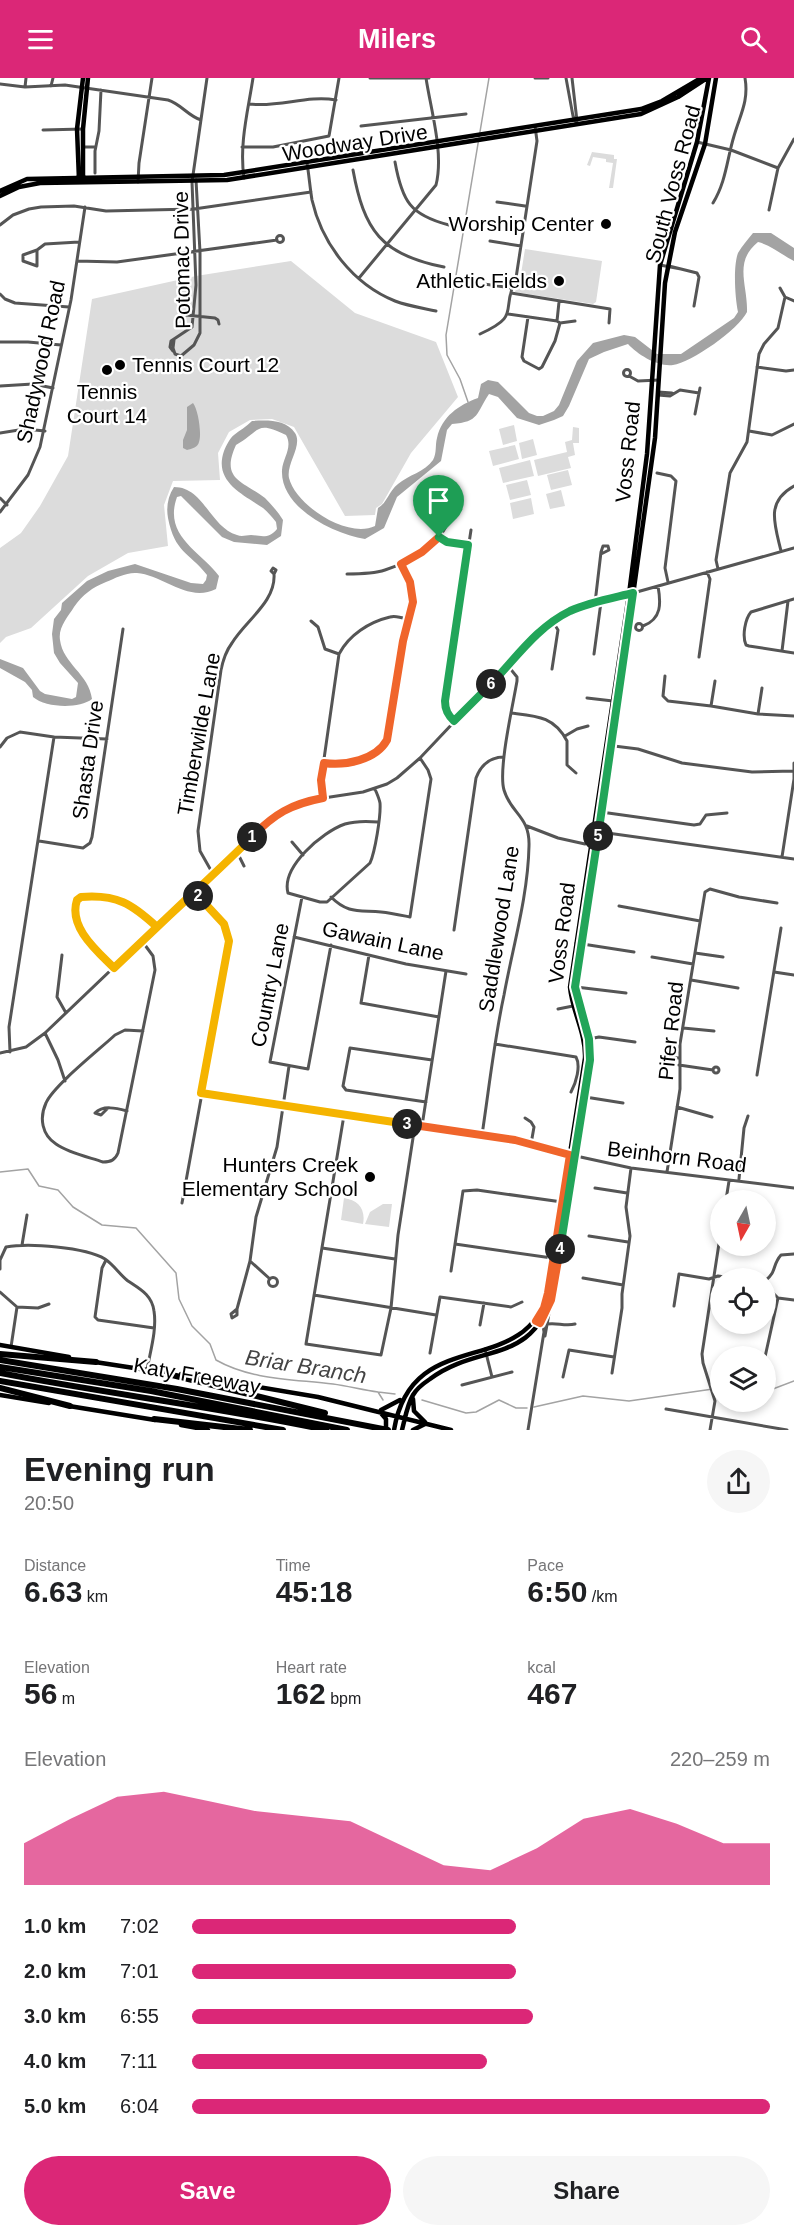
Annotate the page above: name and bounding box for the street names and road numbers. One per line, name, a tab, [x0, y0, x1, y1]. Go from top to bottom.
street label: South Voss Road	[640, 103, 705, 265]
street label: Woodway Drive	[281, 120, 429, 165]
street label: Potomac Drive	[169, 191, 194, 329]
street label: Shadywood Road	[12, 278, 69, 445]
street label: Voss Road	[611, 400, 644, 504]
street label: Timberwilde Lane	[173, 651, 224, 817]
street label: Shasta Drive	[68, 699, 107, 821]
street label: Saddlewood Lane	[474, 844, 523, 1014]
street label: Voss Road	[544, 881, 579, 985]
street label: Gawain Lane	[320, 916, 446, 965]
street label: Country Lane	[246, 921, 293, 1049]
street label: Pifer Road	[654, 980, 687, 1081]
street label: Beinhorn Road	[606, 1137, 748, 1176]
street label: Katy Freeway	[132, 1353, 263, 1398]

